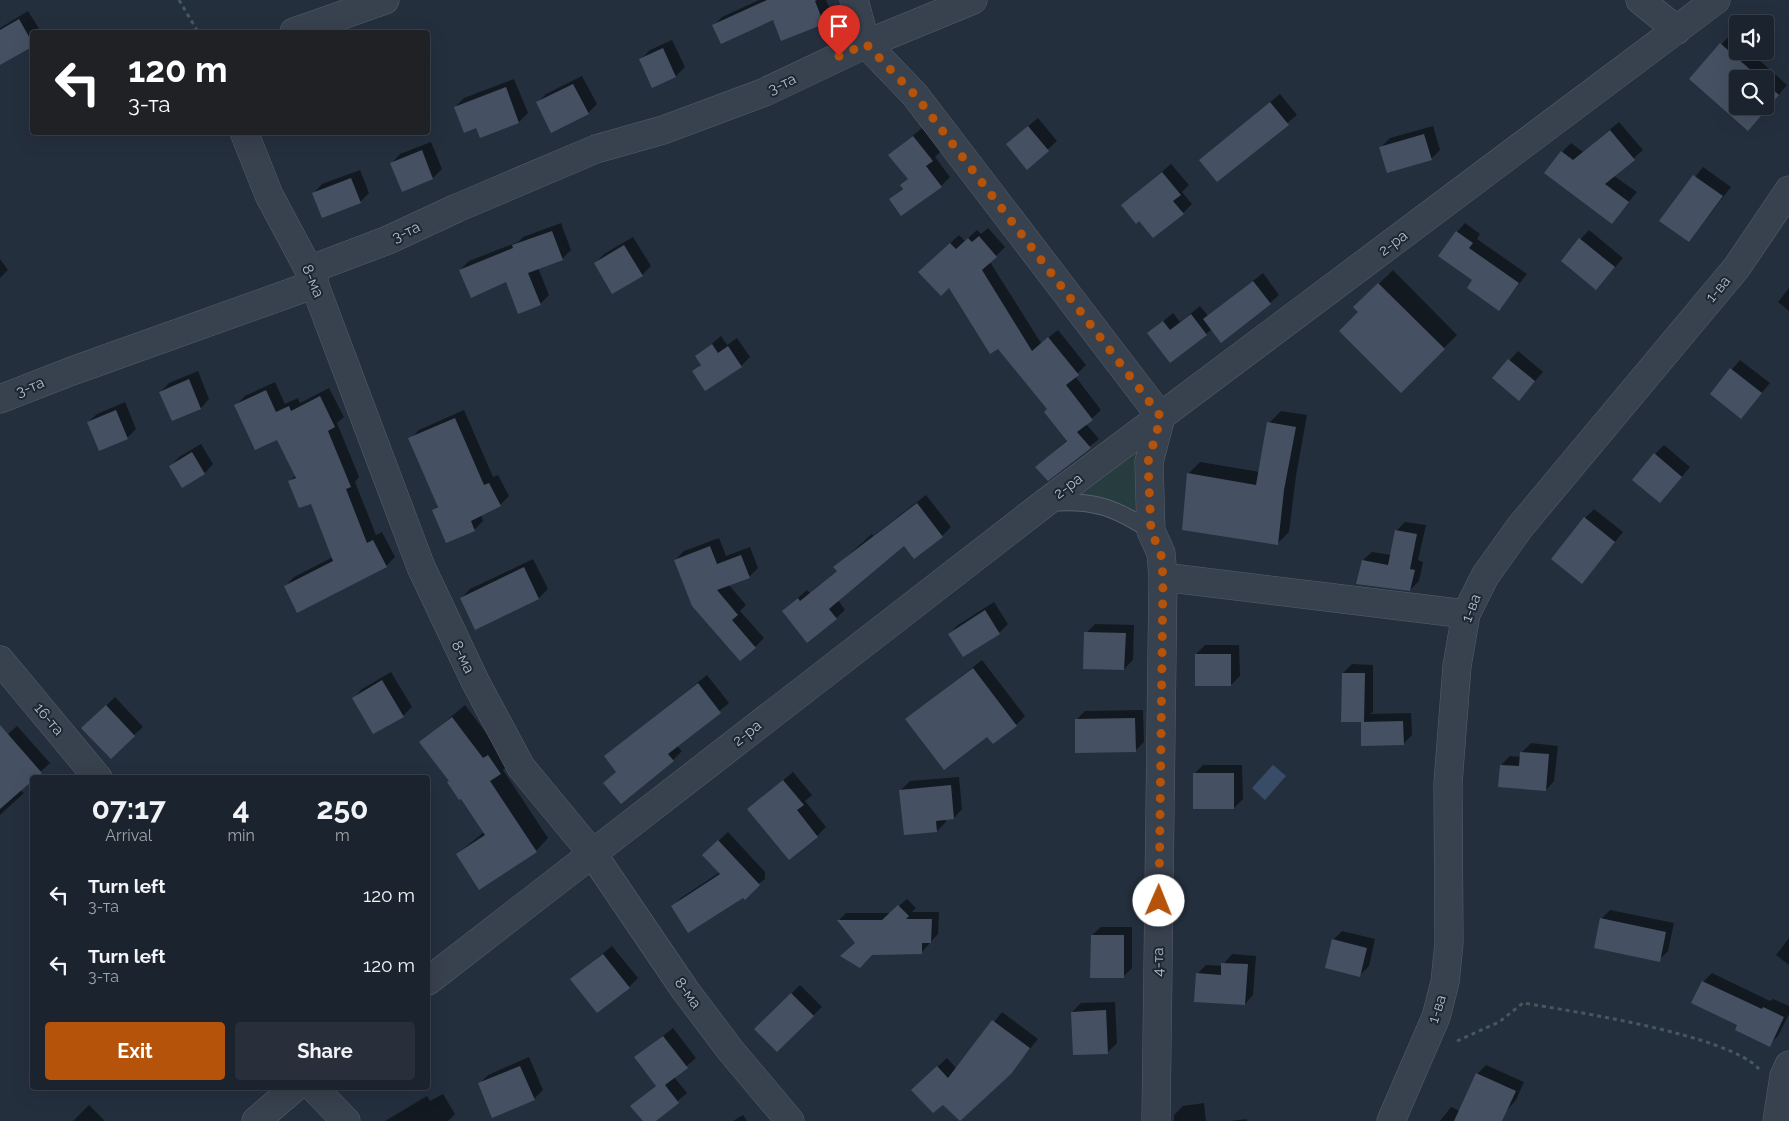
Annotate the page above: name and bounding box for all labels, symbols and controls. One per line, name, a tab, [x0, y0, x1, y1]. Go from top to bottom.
pin	[818, 5, 860, 56]
icon: arrive	[825, 12, 853, 40]
map controls	[1729, 15, 1774, 115]
button: sound	[1729, 15, 1774, 60]
text: 120 m	[128, 49, 228, 90]
icon: left	[45, 50, 110, 115]
street label: 3-та	[765, 70, 799, 98]
button: search	[1729, 70, 1774, 115]
text: 3-та	[128, 91, 171, 117]
street label: 3-та	[389, 218, 423, 246]
street label: 2-ра	[1375, 226, 1411, 260]
street label: 8-ма	[298, 262, 328, 300]
street label: 1-ва	[1702, 272, 1734, 306]
street label: 3-та	[13, 373, 47, 401]
street label: 2-ра	[1050, 469, 1086, 503]
street label: 1-ва	[1457, 591, 1485, 625]
street label: 8-ма	[448, 638, 478, 676]
street label: 16-та	[30, 699, 68, 739]
street label: 2-ра	[729, 716, 765, 750]
text: 07:17	[92, 791, 166, 826]
text: 4	[233, 791, 250, 826]
text: 250	[316, 791, 368, 826]
text: Arrival	[105, 826, 152, 845]
text: min	[227, 826, 255, 845]
text: m	[335, 826, 350, 845]
position arrow	[1132, 874, 1184, 926]
text: Turn left	[88, 875, 165, 897]
icon: left	[45, 881, 73, 909]
text: 120 m	[363, 884, 415, 906]
text: 3-та	[88, 897, 119, 916]
text: Turn left	[88, 945, 165, 967]
street label: 4-та	[1149, 947, 1167, 977]
icon: left	[45, 951, 73, 979]
text: 120 m	[363, 954, 415, 976]
text: 3-та	[88, 967, 119, 986]
street label: 8-ма	[671, 974, 705, 1012]
street label: 1-ва	[1424, 993, 1450, 1025]
button: Exit	[45, 1022, 225, 1080]
button: Share	[235, 1022, 415, 1080]

